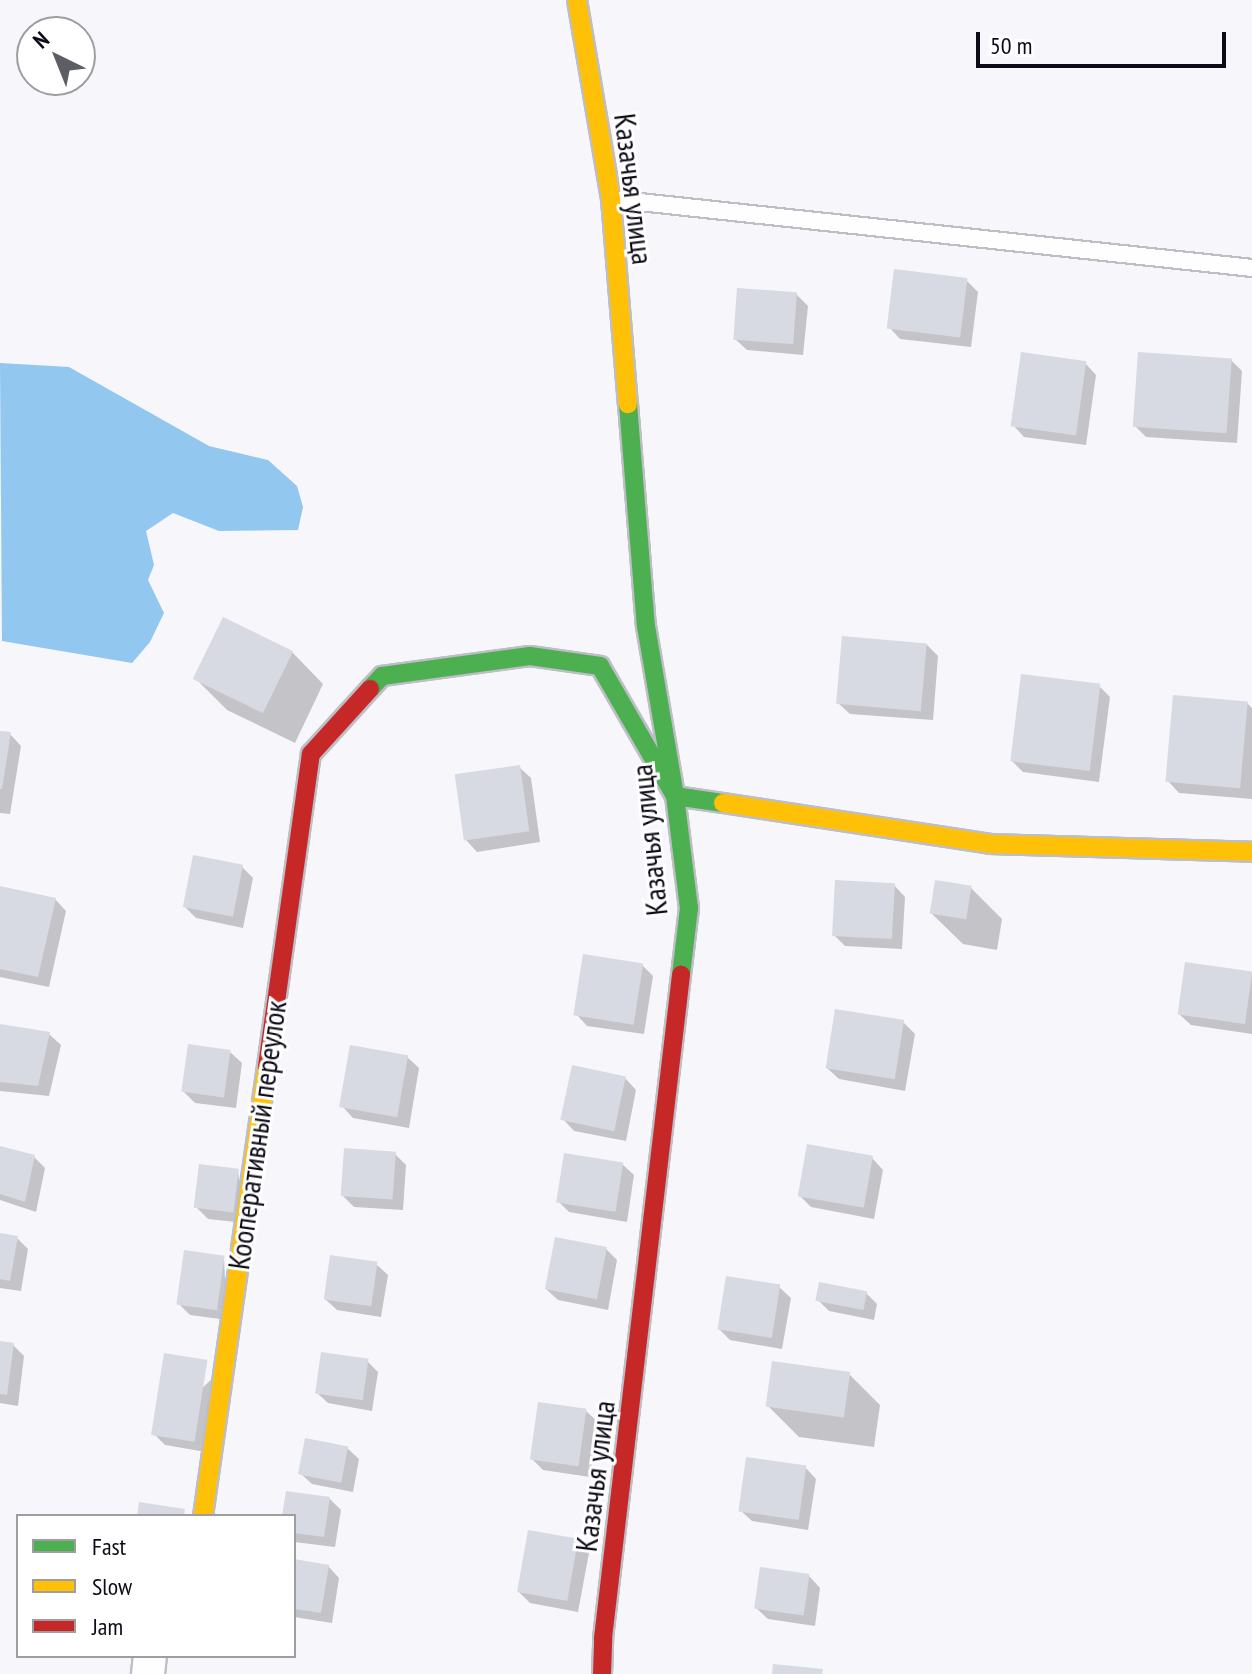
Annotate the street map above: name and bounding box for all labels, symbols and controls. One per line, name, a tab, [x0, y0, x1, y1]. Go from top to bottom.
north arrow	[16, 16, 96, 96]
scale bar	[980, 16, 1230, 66]
text: N	[27, 26, 55, 54]
text: 50 m	[990, 30, 1032, 61]
street label: Казачья улица	[607, 111, 661, 267]
street label: Казачья улица	[623, 763, 675, 917]
street label: Кооперативный переулок	[220, 998, 294, 1272]
street label: Казачья улица	[568, 1398, 622, 1554]
legend	[16, 1514, 296, 1658]
text: Fast	[92, 1531, 126, 1562]
text: Slow	[92, 1571, 132, 1602]
text: Jam	[92, 1611, 123, 1642]

